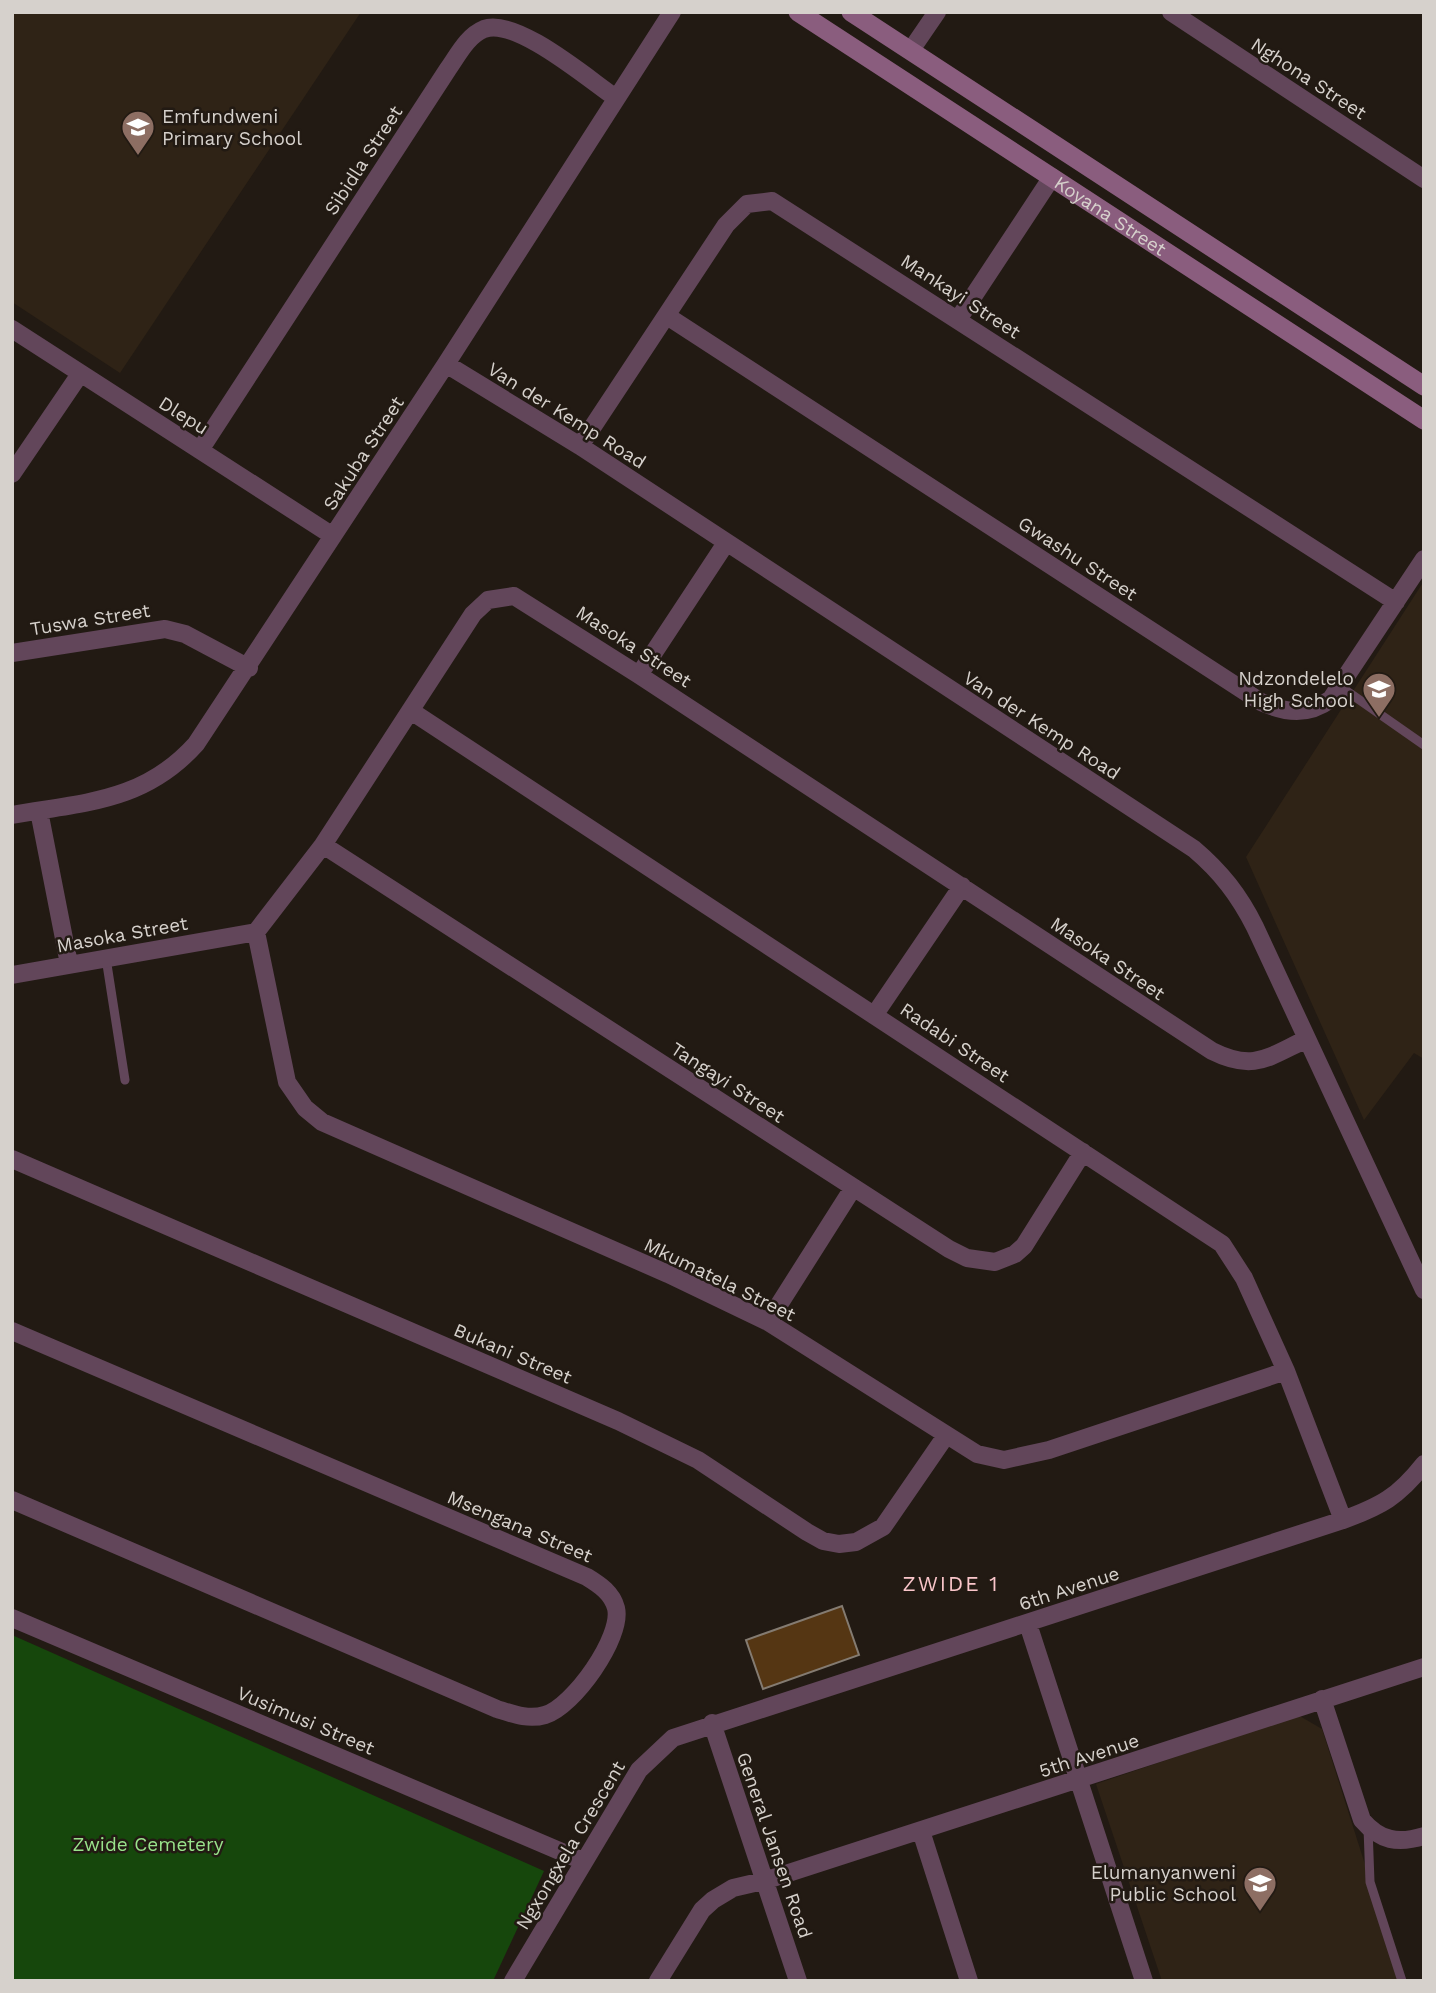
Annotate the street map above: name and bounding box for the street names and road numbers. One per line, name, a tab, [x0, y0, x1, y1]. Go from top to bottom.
street label: Nghona Street	[1247, 33, 1371, 124]
street label: Sibidla Street	[320, 101, 407, 219]
street label: Koyana Street	[1050, 171, 1171, 261]
street label: Mankayi Street	[897, 249, 1025, 344]
street label: Van der Kemp Road	[483, 357, 650, 473]
street label: Dlepu	[155, 391, 213, 440]
street label: Sakuba Street	[318, 392, 409, 515]
street label: Gwashu Street	[1014, 511, 1142, 605]
street label: Tuswa Street	[28, 599, 152, 640]
street label: Masoka Street	[572, 601, 696, 692]
street label: Van der Kemp Road	[959, 666, 1124, 785]
street label: Masoka Street	[55, 912, 190, 957]
street label: Masoka Street	[1046, 912, 1169, 1005]
street label: Radabi Street	[896, 997, 1014, 1087]
street label: Tangayi Street	[667, 1037, 789, 1128]
street label: Mkumatela Street	[640, 1233, 799, 1326]
street label: Bukani Street	[450, 1318, 575, 1389]
street label: Msengana Street	[444, 1486, 596, 1567]
street label: 6th Avenue	[1016, 1561, 1122, 1616]
street label: Vusimusi Street	[234, 1681, 378, 1760]
street label: 5th Avenue	[1036, 1729, 1142, 1782]
street label: General Jansen Road	[732, 1749, 817, 1941]
street label: Ngxongxela Crescent	[511, 1757, 630, 1934]

